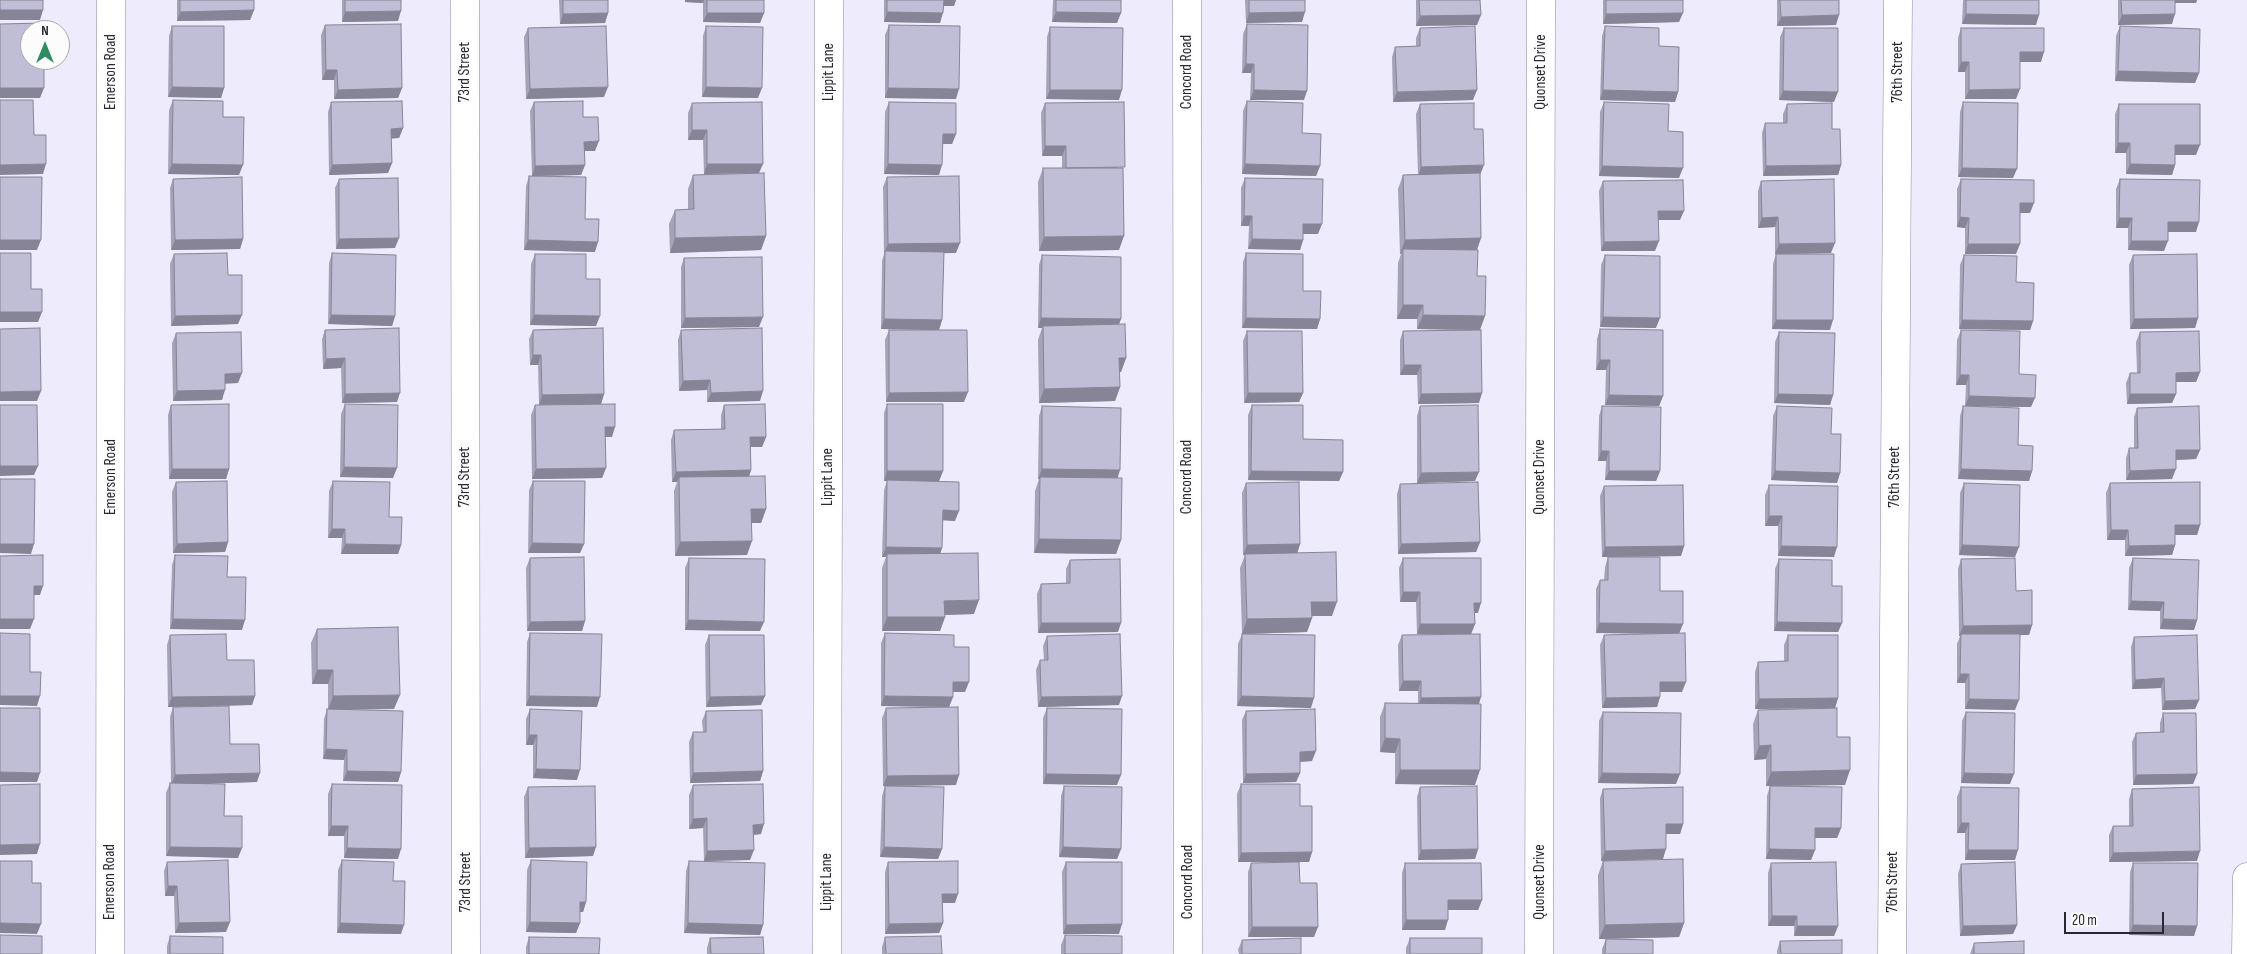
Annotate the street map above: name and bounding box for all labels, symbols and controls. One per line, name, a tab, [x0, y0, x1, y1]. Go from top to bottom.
north arrow	[20, 20, 70, 70]
text: N	[41, 22, 49, 39]
street label: Emerson Road	[101, 34, 121, 110]
street label: Quonset Drive	[1531, 34, 1551, 110]
street label: Concord Road	[1177, 35, 1197, 109]
street label: 76th Street	[1888, 41, 1908, 103]
street label: 73rd Street	[455, 42, 475, 102]
street label: Lippit Lane	[819, 43, 839, 101]
street label: Emerson Road	[101, 439, 121, 515]
street label: Quonset Drive	[1530, 439, 1550, 515]
street label: Concord Road	[1177, 440, 1197, 514]
street label: 76th Street	[1885, 446, 1905, 508]
street label: 73rd Street	[455, 447, 475, 507]
street label: Lippit Lane	[818, 448, 838, 506]
street label: Emerson Road	[100, 844, 120, 920]
street label: Quonset Drive	[1530, 844, 1550, 920]
street label: Concord Road	[1178, 845, 1198, 919]
street label: 76th Street	[1883, 851, 1903, 913]
street label: 73rd Street	[456, 852, 476, 912]
street label: Lippit Lane	[817, 853, 837, 911]
scale bar	[2067, 902, 2167, 934]
text: 20 m	[2072, 911, 2097, 930]

